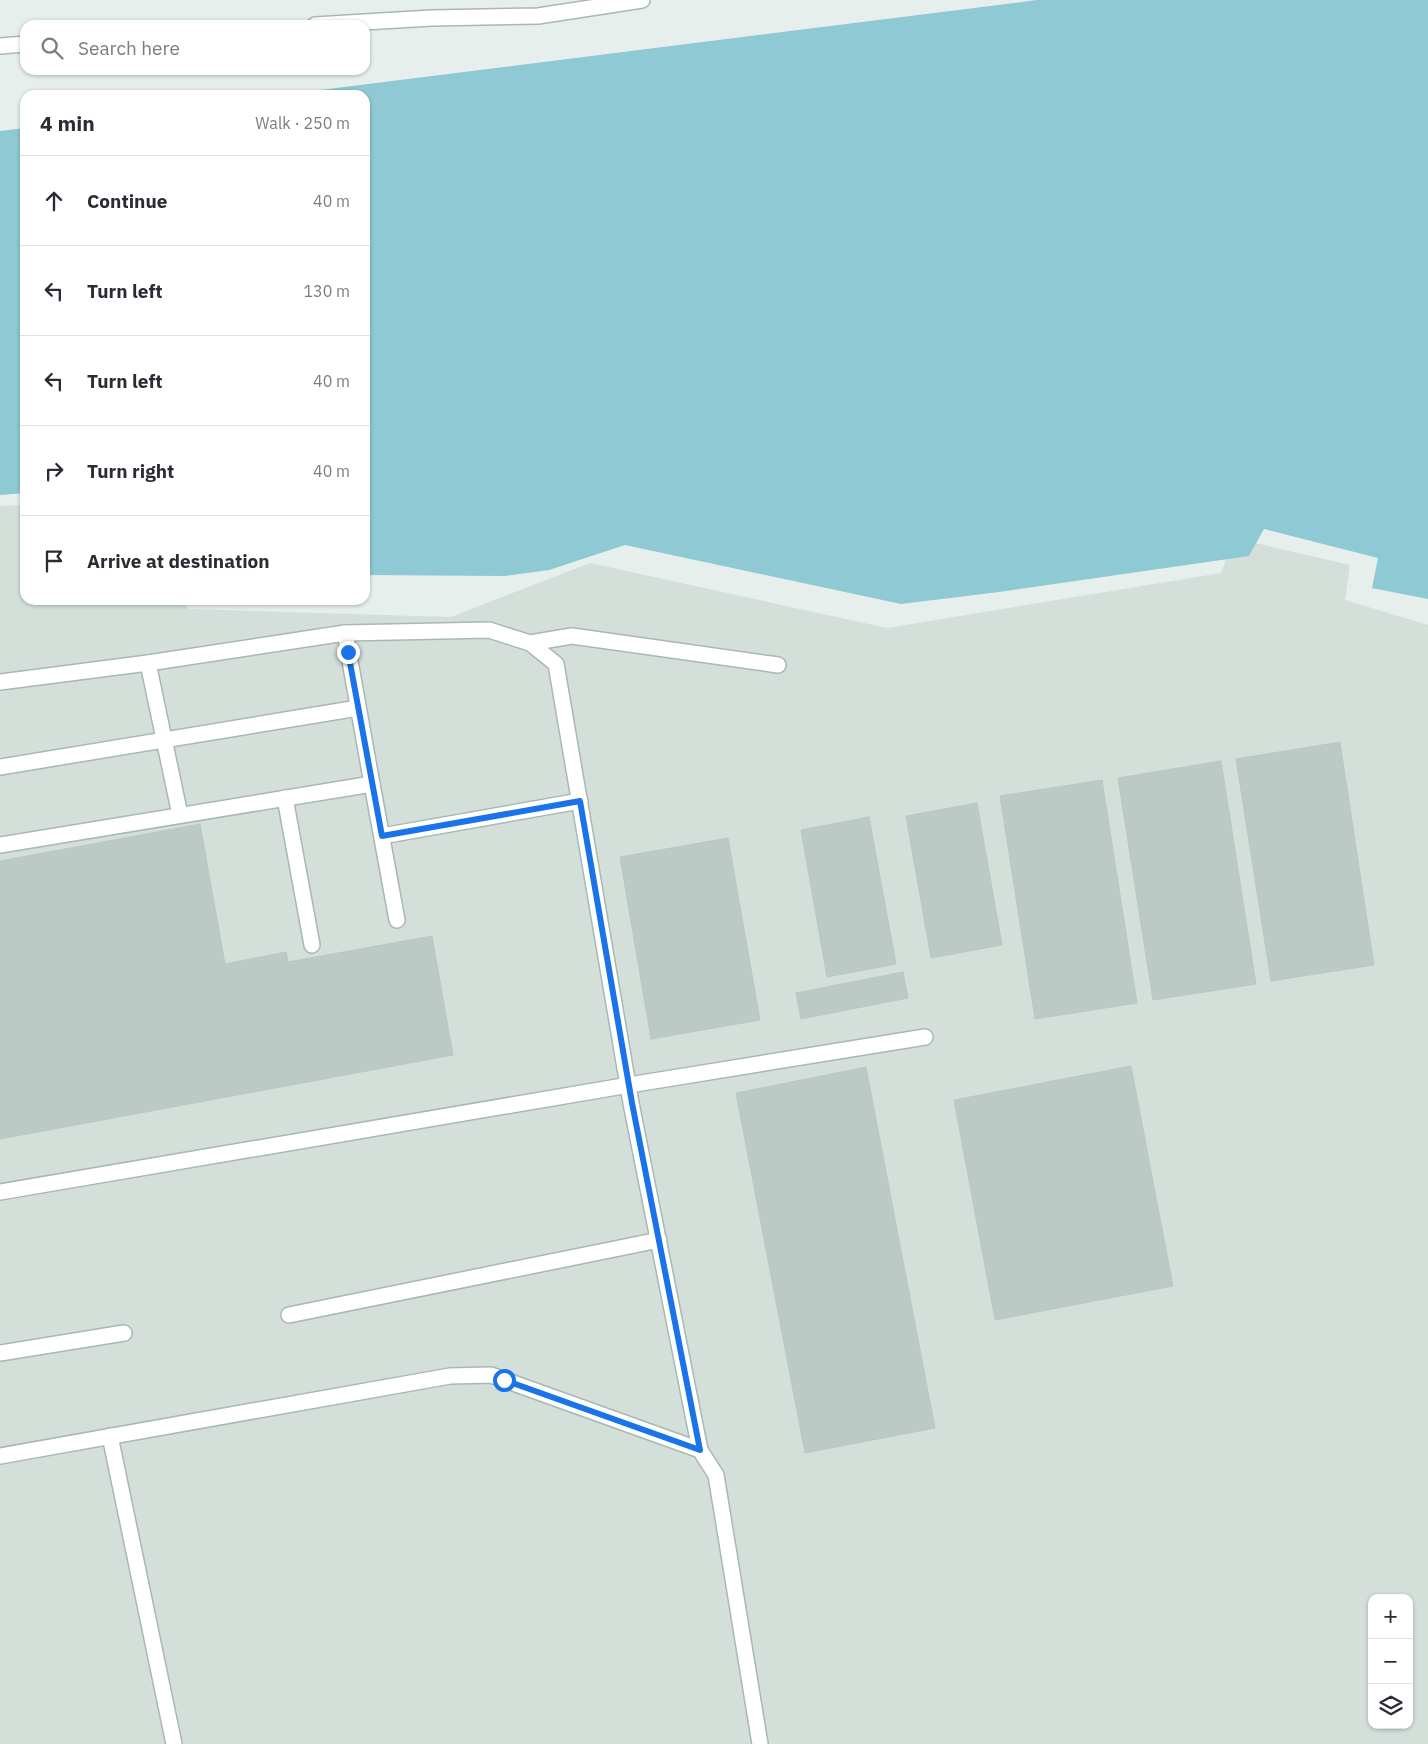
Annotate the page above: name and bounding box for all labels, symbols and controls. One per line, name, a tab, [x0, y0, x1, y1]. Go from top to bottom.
search box	[20, 20, 370, 75]
icon: search	[38, 34, 66, 62]
text: Search here	[78, 36, 180, 60]
text: 4 min	[40, 109, 95, 137]
text: Walk · 250 m	[255, 113, 350, 133]
icon: ahead	[40, 187, 68, 215]
text: Continue	[87, 189, 167, 213]
text: 40 m	[313, 191, 350, 211]
icon: left	[40, 277, 68, 305]
text: Turn left	[87, 279, 163, 303]
text: 130 m	[303, 281, 350, 301]
icon: left	[40, 367, 68, 395]
text: Turn left	[87, 369, 163, 393]
text: 40 m	[313, 371, 350, 391]
icon: right	[40, 457, 68, 485]
text: Turn right	[87, 459, 174, 483]
text: 40 m	[313, 461, 350, 481]
icon: arrive	[40, 547, 68, 575]
text: Arrive at destination	[87, 549, 270, 573]
route end	[337, 641, 360, 664]
route start	[493, 1369, 516, 1392]
map controls	[1368, 1594, 1413, 1729]
button: +	[1368, 1594, 1413, 1639]
button: −	[1368, 1639, 1413, 1684]
button: layers	[1368, 1684, 1413, 1729]

